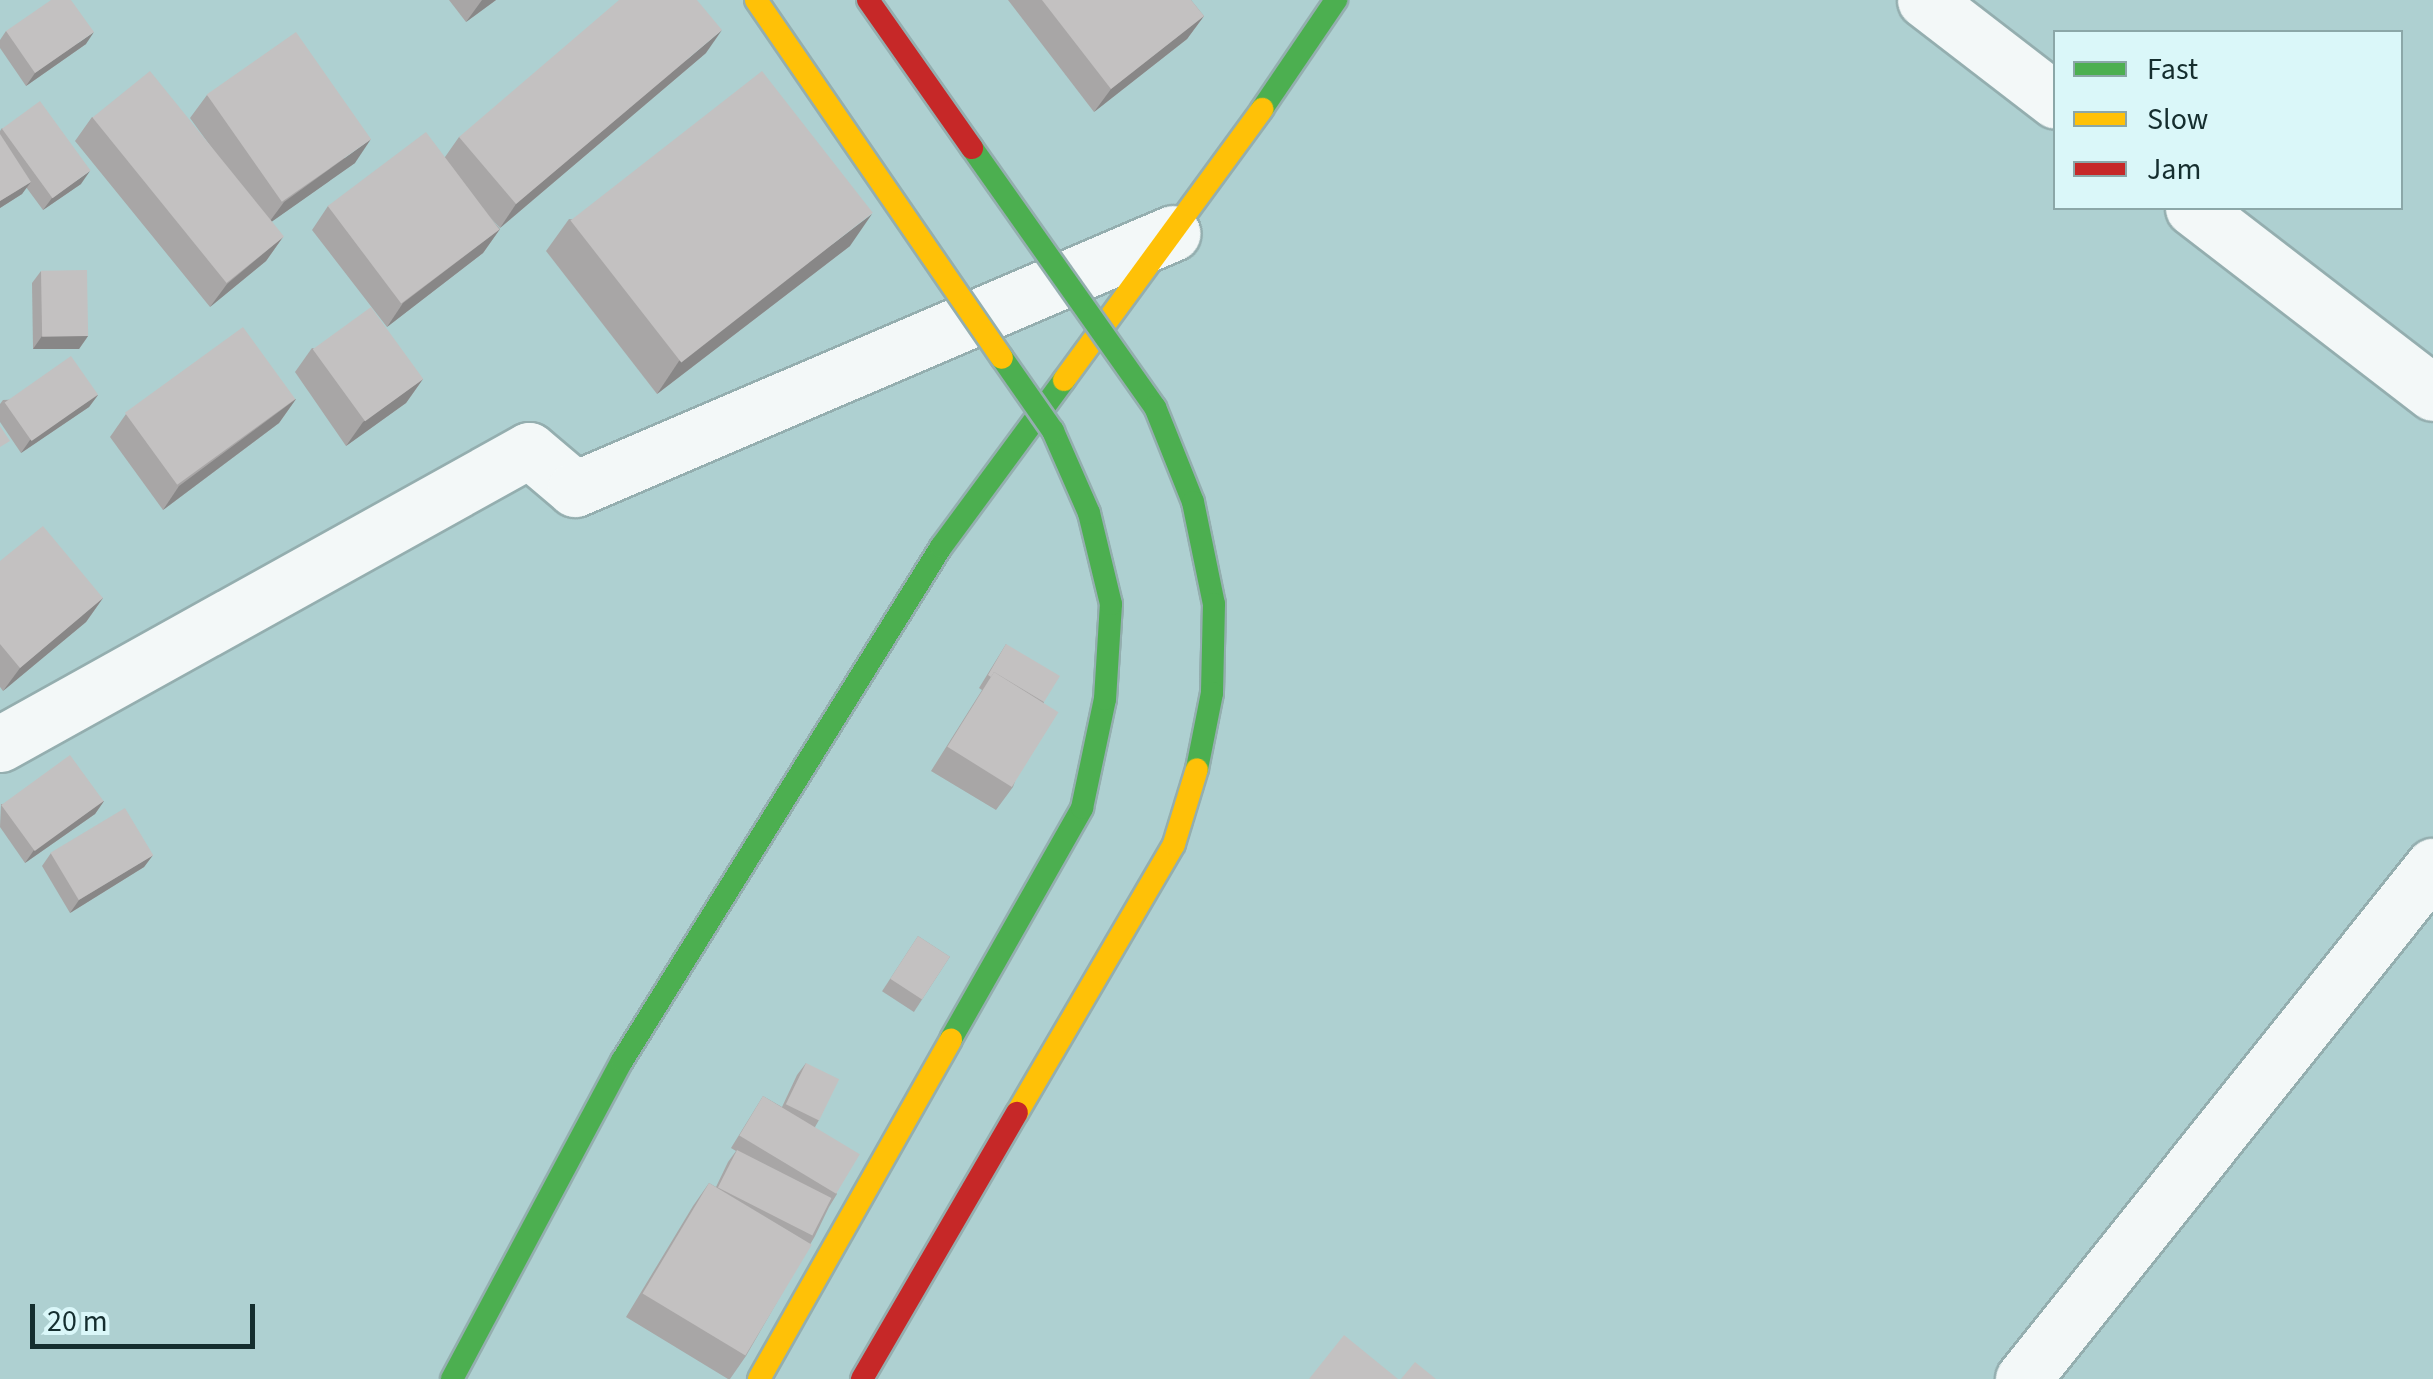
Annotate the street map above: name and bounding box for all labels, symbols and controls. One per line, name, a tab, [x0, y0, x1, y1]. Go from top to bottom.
legend	[2053, 30, 2403, 210]
text: Fast	[2147, 48, 2198, 91]
text: Slow	[2147, 98, 2208, 141]
text: Jam	[2147, 148, 2201, 191]
scale bar	[35, 1284, 260, 1346]
text: 20 m	[47, 1300, 108, 1343]

